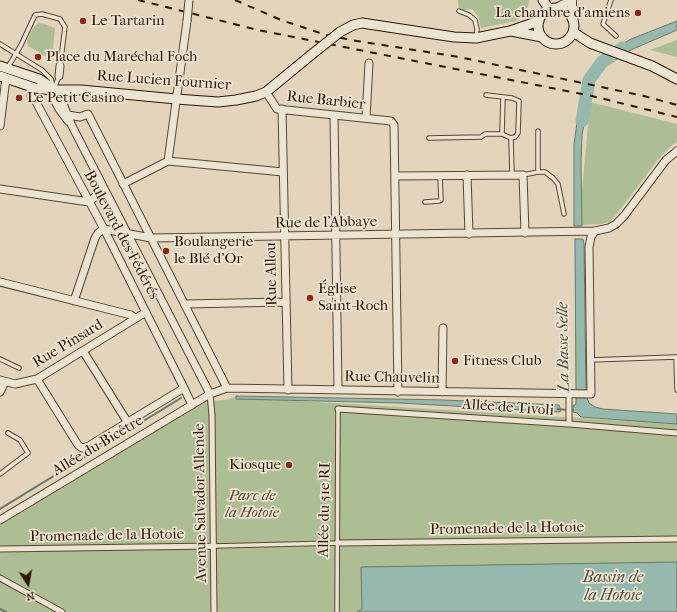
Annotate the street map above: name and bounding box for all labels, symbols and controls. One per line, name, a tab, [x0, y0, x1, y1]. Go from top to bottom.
place label: La chambre d'amiens	[495, 4, 630, 22]
marker: La chambre d'amiens	[633, 8, 643, 18]
place label: Le Tartarin	[91, 12, 165, 30]
marker: Le Tartarin	[78, 16, 88, 26]
place label: Place du Maréchal Foch	[46, 48, 197, 66]
marker: Place du Maréchal Foch	[33, 52, 43, 62]
street label: Rue Lucien Fournier	[96, 67, 232, 95]
street label: Rue Barbier	[286, 88, 366, 114]
place label: Le Petit Casino	[27, 89, 124, 107]
marker: Le Petit Casino	[14, 93, 24, 103]
street label: Boulevard des Fédérés	[79, 167, 163, 303]
street label: Rue de l'Abbaye	[275, 213, 377, 233]
place label: Boulangerie le Blé d'Or	[174, 233, 253, 268]
street label: Rue Allou	[262, 242, 282, 306]
marker: Boulangerie le Blé d'Or	[161, 246, 171, 256]
place label: Église Saint-Roch	[318, 280, 388, 315]
marker: Église Saint-Roch	[305, 293, 315, 303]
water label: La Basse Selle	[554, 302, 574, 392]
street label: Rue Pinsard	[30, 316, 106, 372]
place label: Fitness Club	[463, 352, 542, 370]
marker: Fitness Club	[450, 356, 460, 366]
street label: Rue Chauvelin	[344, 368, 440, 388]
street label: Allée de Tivoli	[461, 396, 555, 420]
street label: Allée du Bicêtre	[49, 412, 147, 480]
street label: Avenue Salvador Allende	[191, 423, 211, 583]
place label: Kiosque	[229, 456, 281, 474]
marker: Kiosque	[284, 460, 294, 470]
street label: Allée du 51e RI	[315, 462, 335, 558]
park label: Parc de la Hotoie	[225, 487, 279, 522]
street label: Promenade de la Hotoie	[430, 519, 584, 539]
street label: Promenade de la Hotoie	[30, 526, 184, 546]
north arrow	[8, 564, 48, 604]
water label: Bassin de la Hotoie	[583, 568, 643, 606]
text: N	[25, 589, 36, 603]

